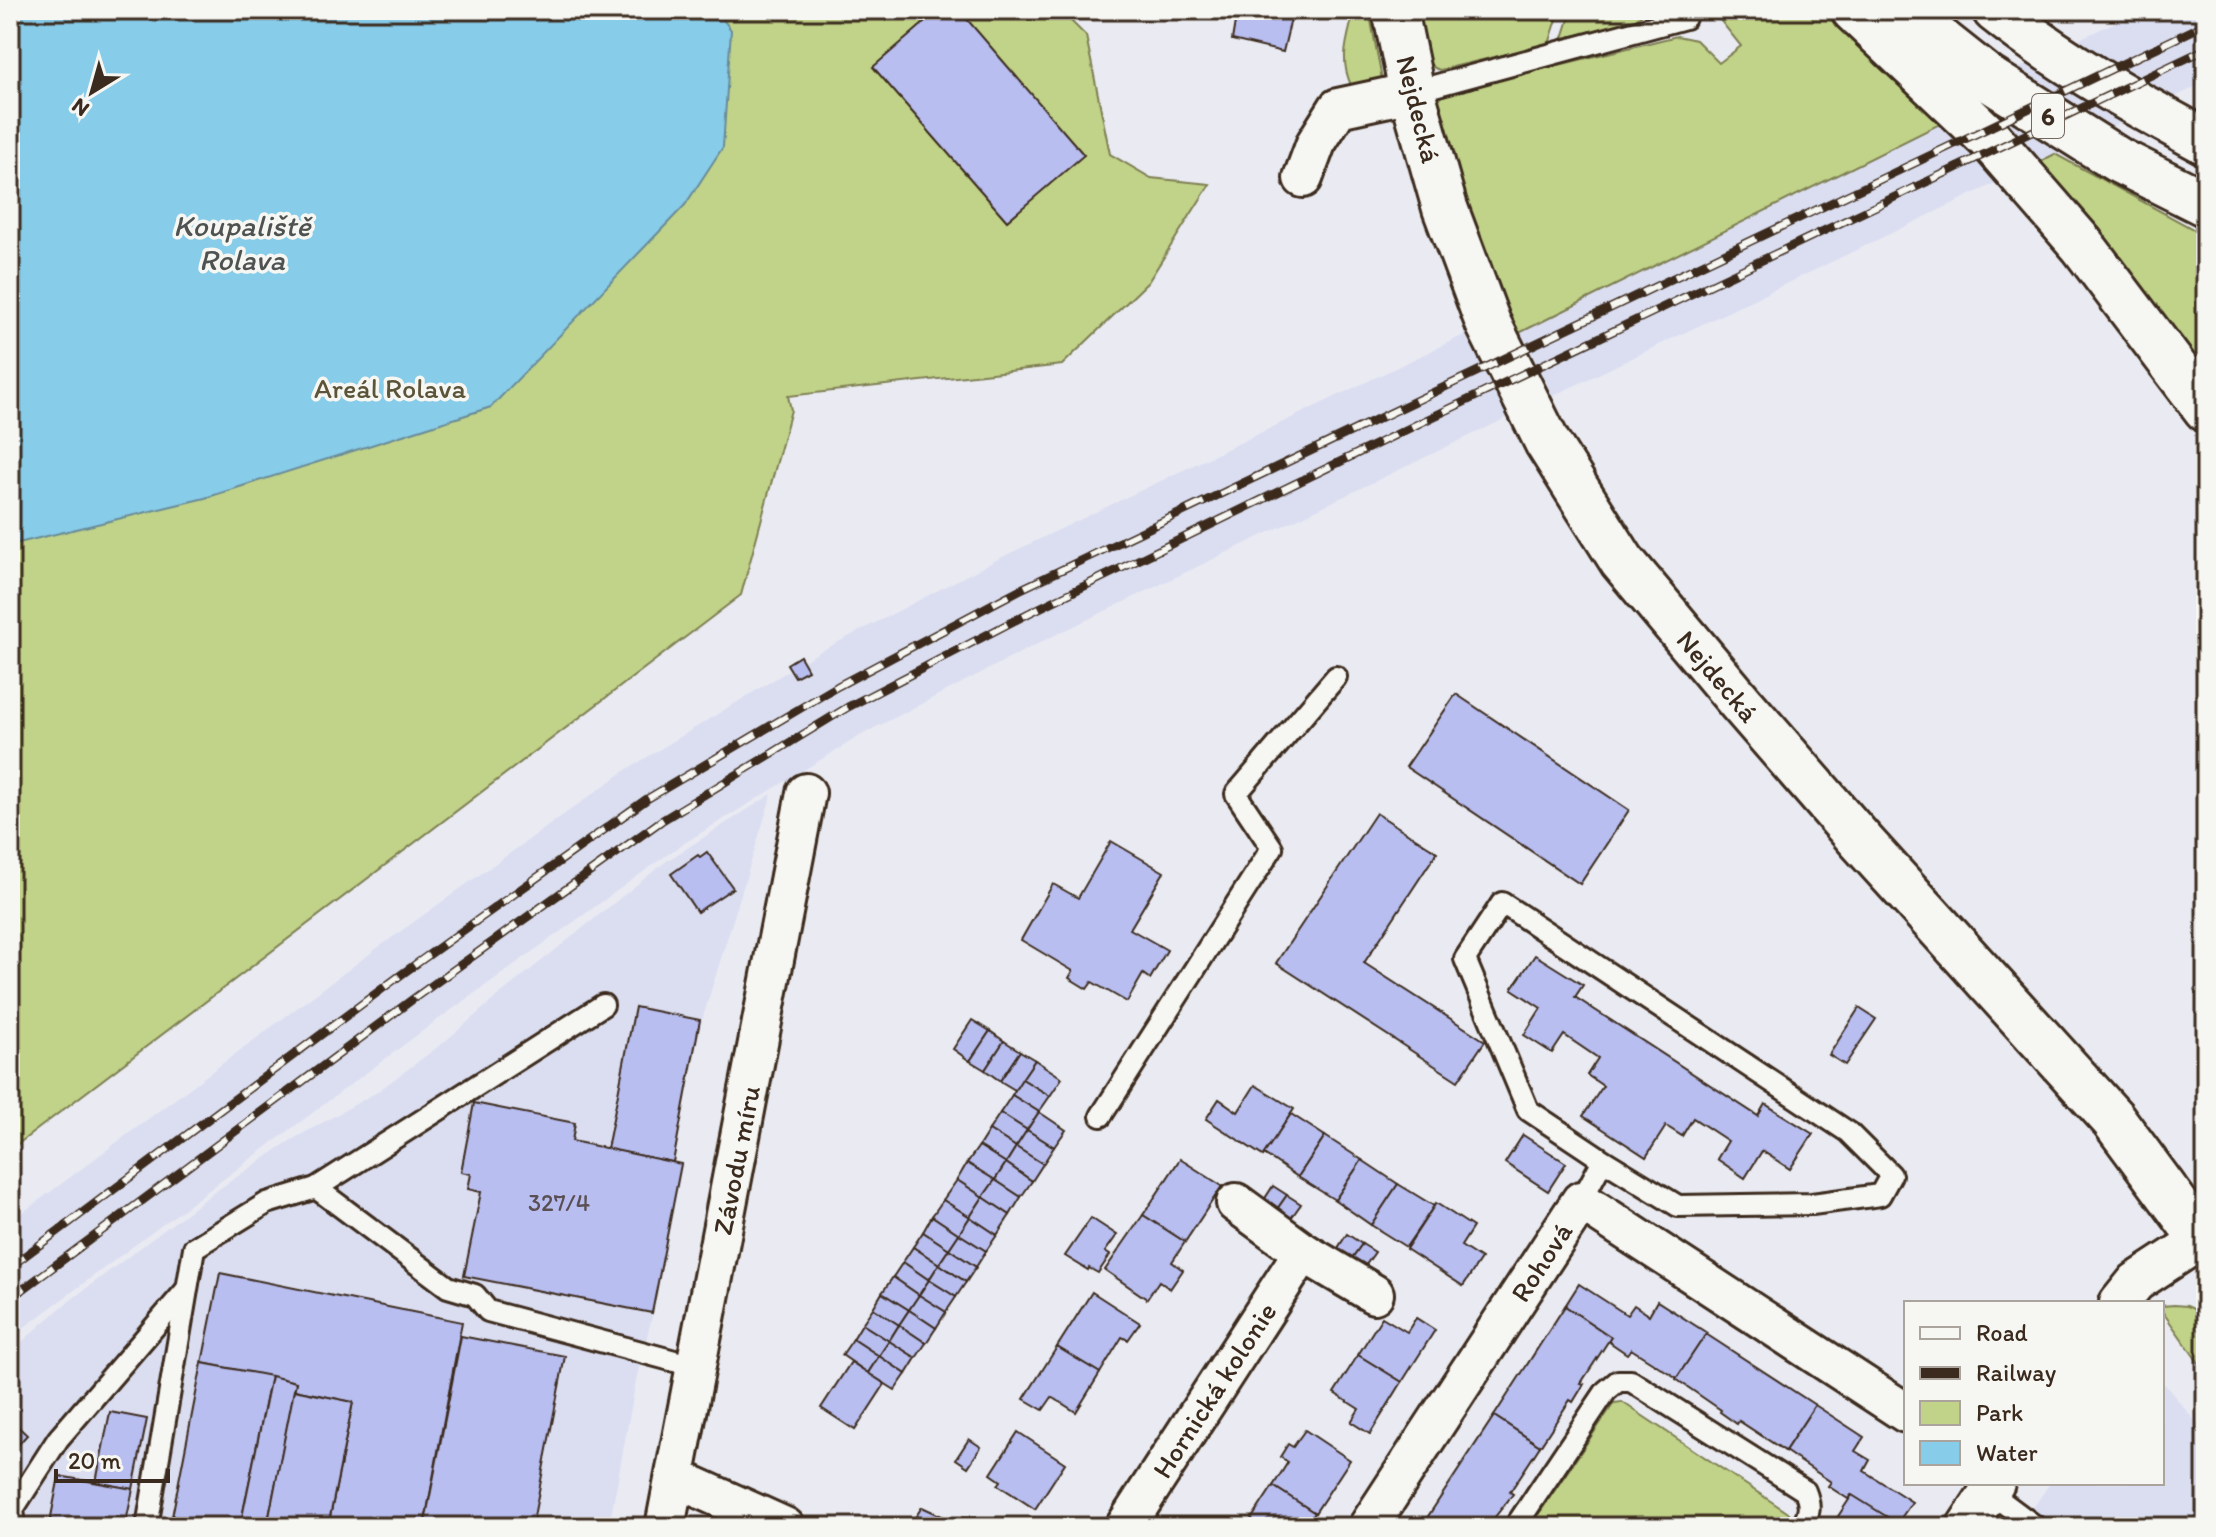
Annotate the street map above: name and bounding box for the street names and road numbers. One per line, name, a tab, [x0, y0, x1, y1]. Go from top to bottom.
street label: Nejdecká	[1389, 52, 1449, 167]
road number: 6	[2032, 94, 2064, 138]
street label: Nejdecká	[1670, 623, 1767, 729]
street label: Závodu míru	[705, 1082, 767, 1238]
street label: Rohová	[1503, 1216, 1579, 1308]
street label: Hornická kolonie	[1145, 1296, 1283, 1484]

